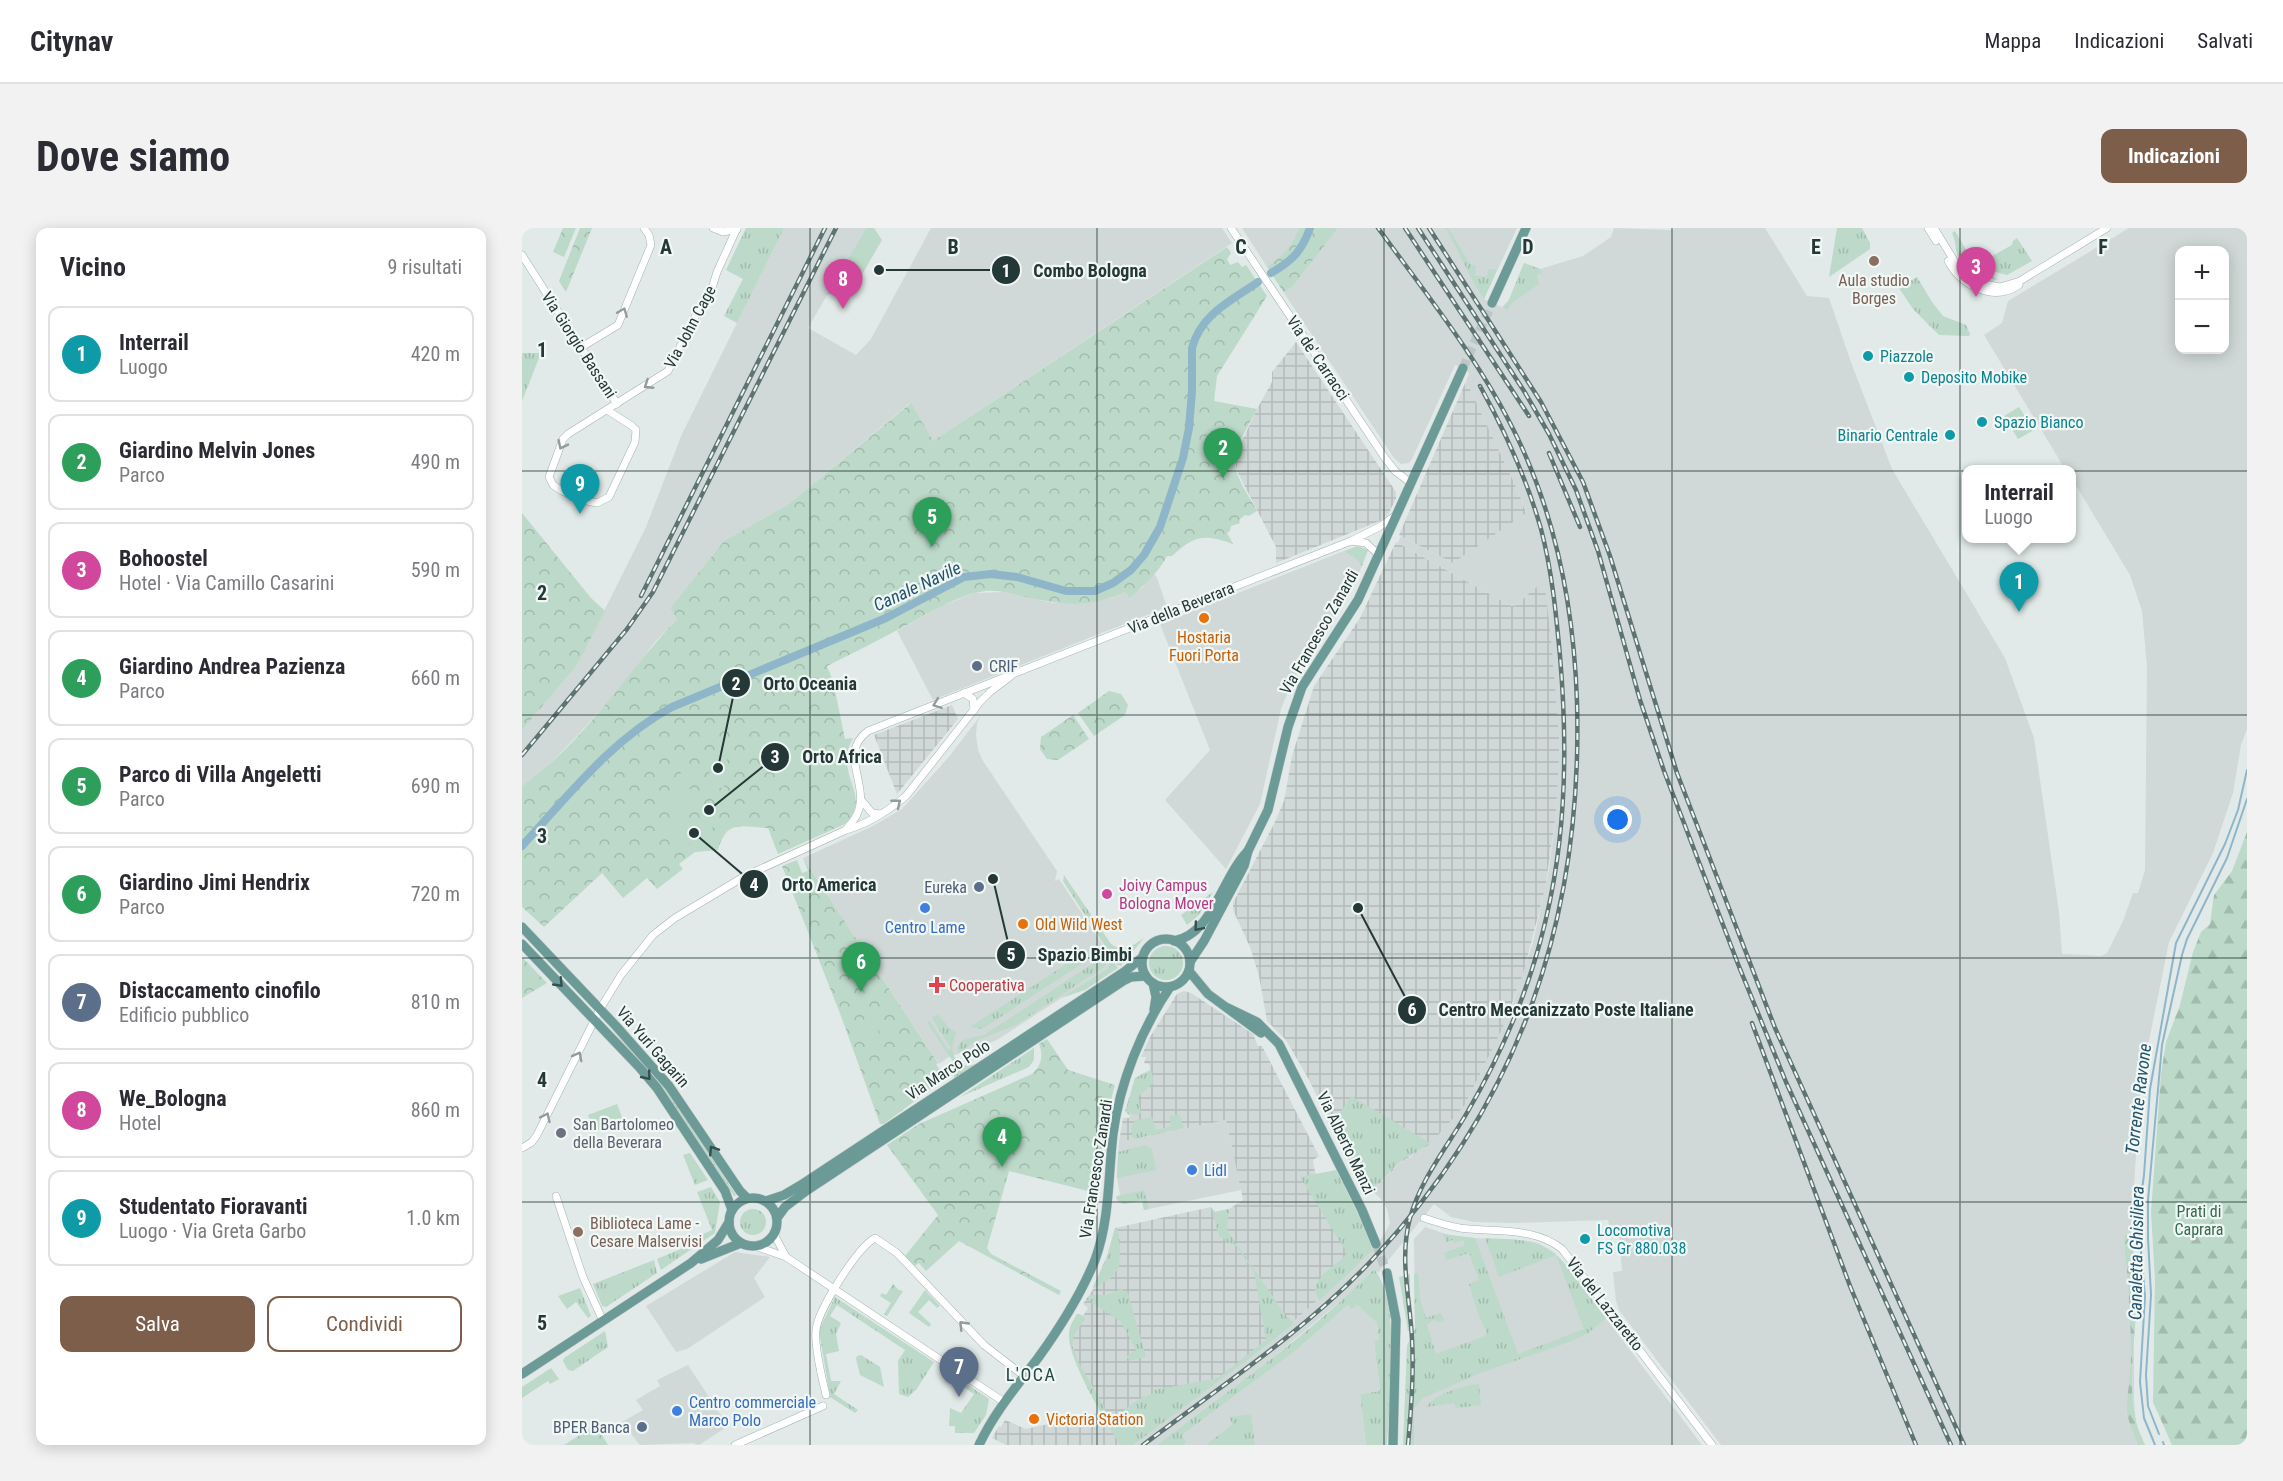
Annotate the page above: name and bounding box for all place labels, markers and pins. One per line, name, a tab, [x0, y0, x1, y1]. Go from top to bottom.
pin: 3	[1956, 248, 1996, 297]
callout: Combo Bologna	[991, 252, 1158, 288]
marker: Aula studio Borges	[1867, 254, 1881, 268]
pin: 8	[824, 260, 862, 309]
place label: Aula studio Borges	[1838, 271, 1910, 308]
place label: Piazzole	[1880, 347, 1933, 366]
marker: Piazzole	[1861, 349, 1875, 363]
place label: Deposito Mobike	[1921, 368, 2027, 387]
marker: Deposito Mobike	[1902, 370, 1916, 384]
place label: Spazio Bianco	[1994, 413, 2084, 432]
marker: Spazio Bianco	[1975, 415, 1989, 429]
place label: Binario Centrale	[1837, 426, 1938, 445]
pin: 2	[1204, 428, 1242, 478]
marker: Binario Centrale	[1943, 428, 1957, 442]
pin: 9	[560, 464, 600, 514]
pin: 5	[912, 498, 952, 547]
pin: 1	[2000, 562, 2038, 612]
marker: Hostaria Fuori Porta	[1197, 611, 1211, 625]
place label: Hostaria Fuori Porta	[1169, 628, 1239, 665]
place label: CRIF	[989, 657, 1019, 676]
marker: CRIF	[970, 659, 984, 673]
callout: Orto Oceania	[721, 665, 869, 701]
callout: Orto Africa	[760, 739, 894, 775]
callout: Orto America	[739, 866, 888, 902]
place label: Joivy Campus Bologna Mover	[1119, 876, 1214, 913]
place label: Eureka	[924, 878, 967, 897]
marker: Eureka	[972, 880, 986, 894]
marker: Joivy Campus Bologna Mover	[1100, 887, 1114, 901]
marker: Centro Lame	[918, 901, 932, 915]
place label: Old Wild West	[1035, 915, 1123, 934]
marker: Old Wild West	[1016, 917, 1030, 931]
place label: Centro Lame	[885, 918, 965, 937]
callout: Spazio Bimbi	[996, 937, 1144, 973]
pin: 6	[842, 942, 880, 992]
place label: Cooperativa	[949, 976, 1025, 995]
marker: Cooperativa	[930, 978, 944, 992]
callout: Centro Meccanizzato Poste Italiane	[1397, 992, 1706, 1028]
place label: San Bartolomeo della Beverara	[573, 1115, 674, 1152]
pin: 4	[982, 1118, 1022, 1167]
marker: San Bartolomeo della Beverara	[554, 1126, 568, 1140]
place label: Lidl	[1204, 1161, 1227, 1180]
marker: Lidl	[1185, 1163, 1199, 1177]
place label: Biblioteca Lame - Cesare Malservisi	[590, 1214, 702, 1251]
place label: Locomotiva FS Gr 880.038	[1597, 1221, 1686, 1258]
marker: Biblioteca Lame - Cesare Malservisi	[571, 1225, 585, 1239]
marker: Locomotiva FS Gr 880.038	[1578, 1232, 1592, 1246]
pin: 7	[940, 1348, 978, 1397]
place label: Centro commerciale Marco Polo	[689, 1393, 816, 1430]
marker: Centro commerciale Marco Polo	[670, 1404, 684, 1418]
place label: Victoria Station	[1046, 1410, 1143, 1429]
marker: Victoria Station	[1027, 1412, 1041, 1426]
place label: BPER Banca	[553, 1418, 630, 1437]
marker: BPER Banca	[635, 1420, 649, 1434]

